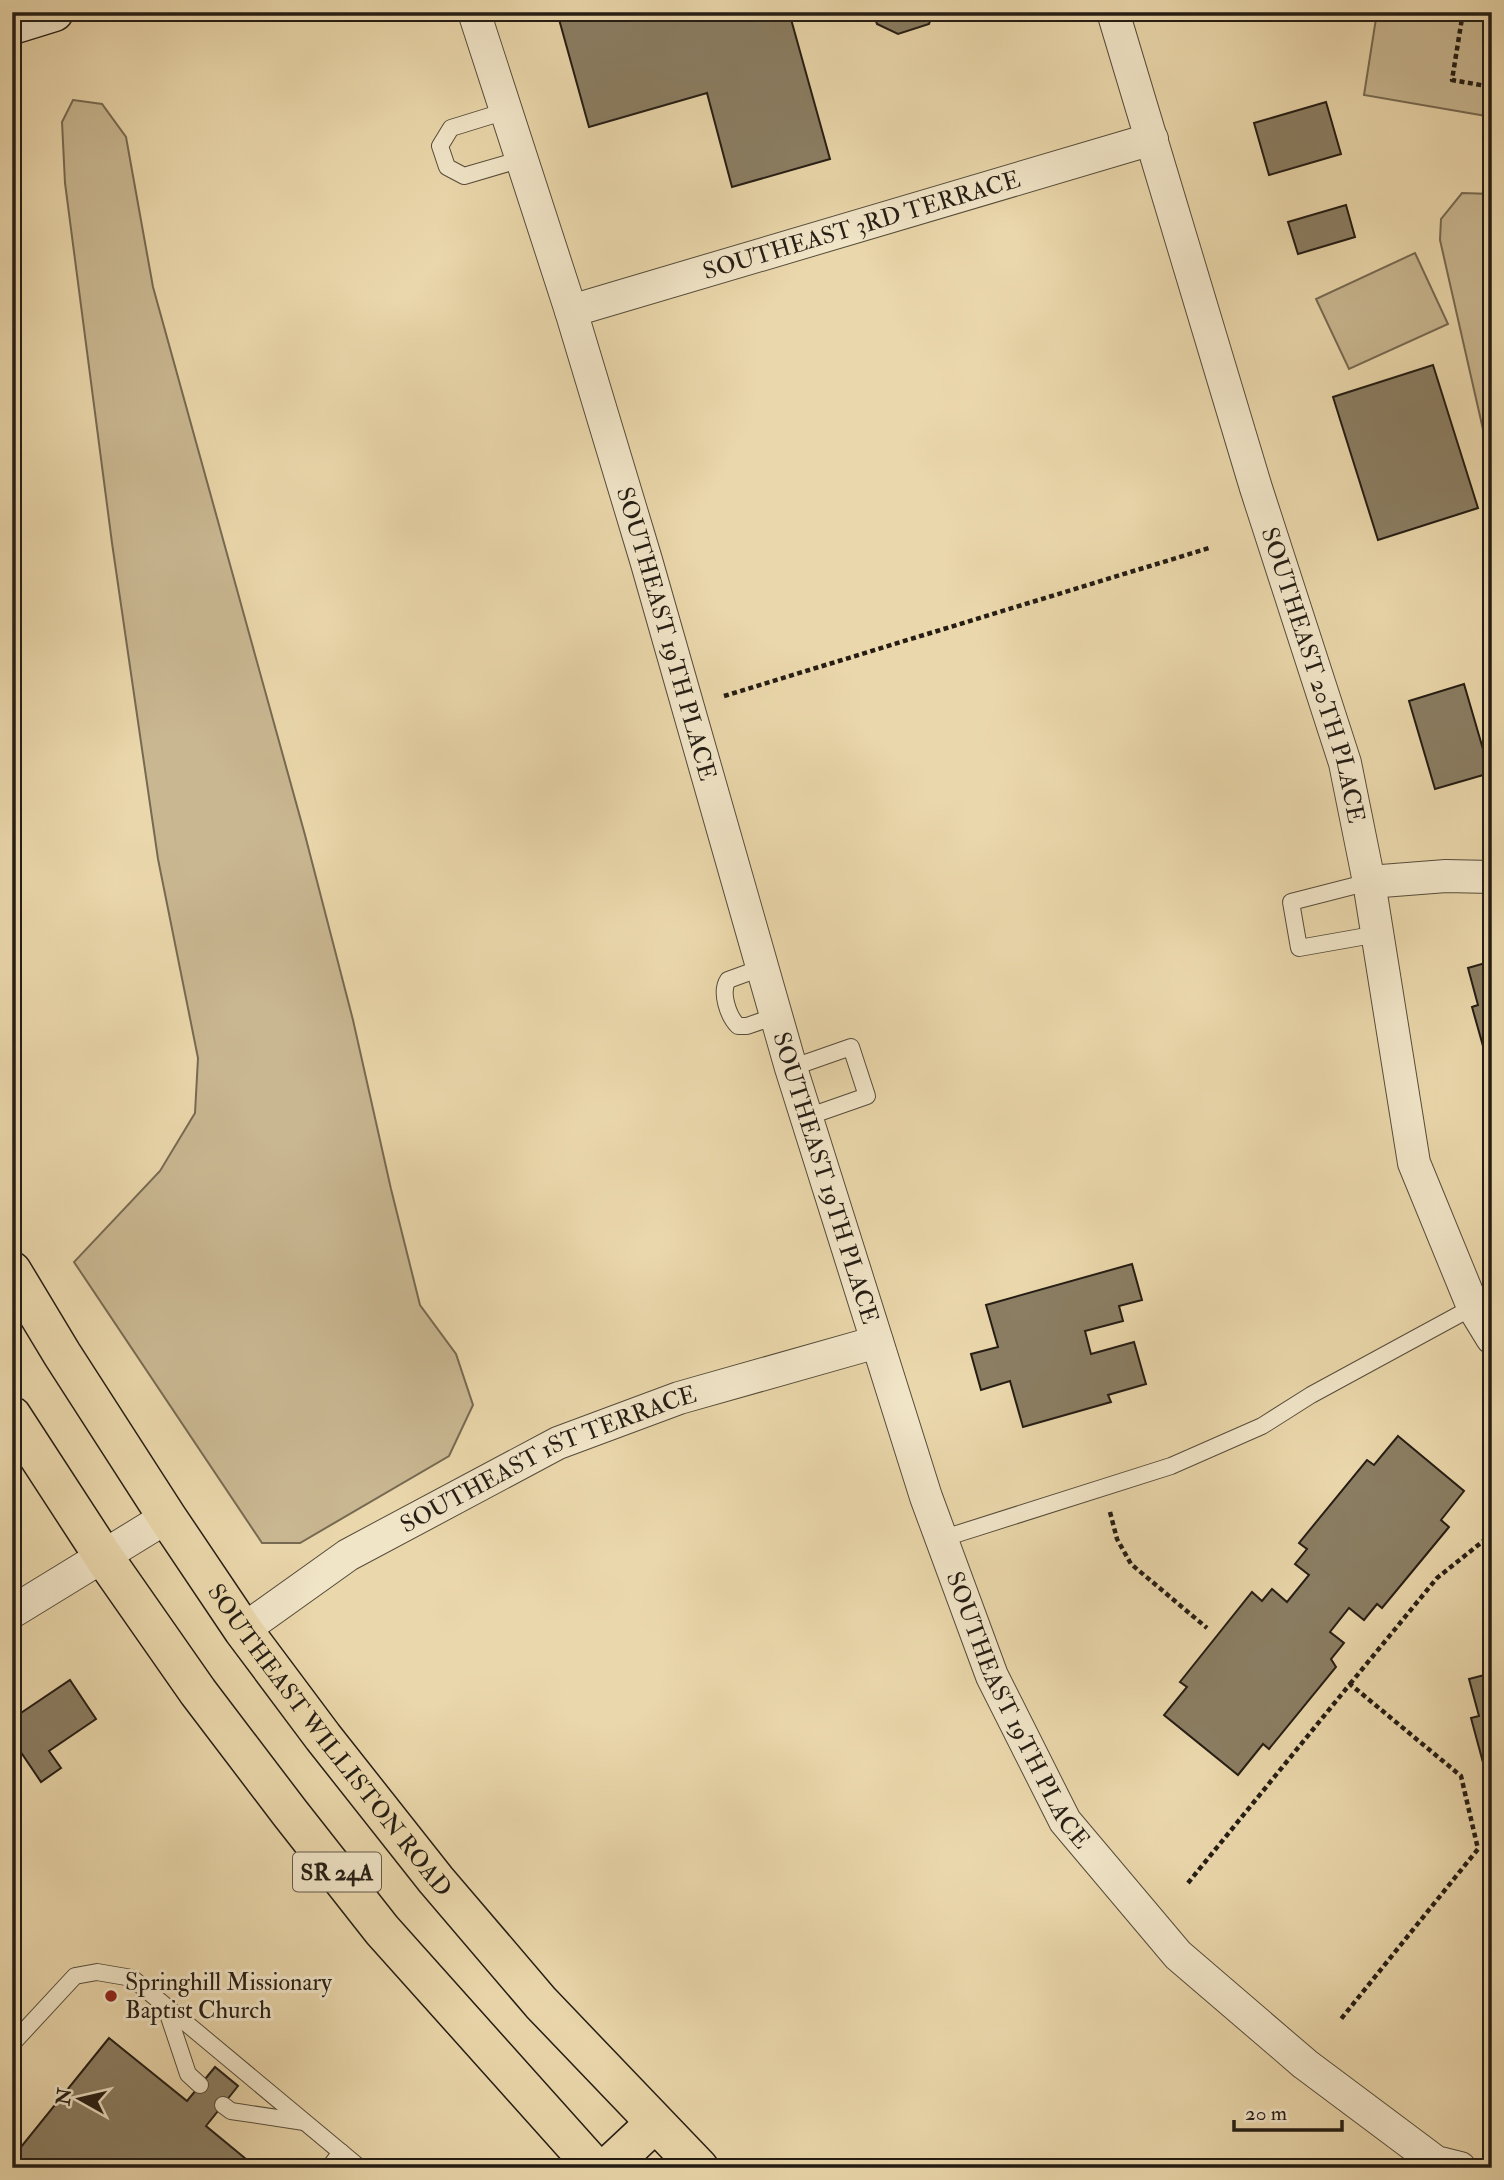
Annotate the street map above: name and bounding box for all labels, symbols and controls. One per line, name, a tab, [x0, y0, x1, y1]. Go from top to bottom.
street label: SOUTHEAST 3RD TERRACE	[699, 163, 1024, 287]
street label: SOUTHEAST 19TH PLACE	[609, 483, 724, 784]
street label: SOUTHEAST 20TH PLACE	[1254, 523, 1372, 826]
street label: SOUTHEAST 19TH PLACE	[766, 1028, 886, 1328]
street label: SOUTHEAST 1ST TERRACE	[395, 1378, 700, 1540]
street label: SOUTHEAST 19TH PLACE	[939, 1567, 1097, 1855]
street label: SOUTHEAST WILLISTON ROAD	[201, 1578, 459, 1903]
road number: SR 24A	[293, 1853, 381, 1892]
place label: Springhill Missionary Baptist Church	[125, 1967, 332, 2026]
marker: Springhill Missionary Baptist Church	[103, 1988, 119, 2004]
north arrow	[46, 2064, 116, 2134]
text: N	[51, 2086, 77, 2108]
scale bar	[1234, 2089, 1343, 2133]
text: 20 m	[1245, 2100, 1287, 2127]

